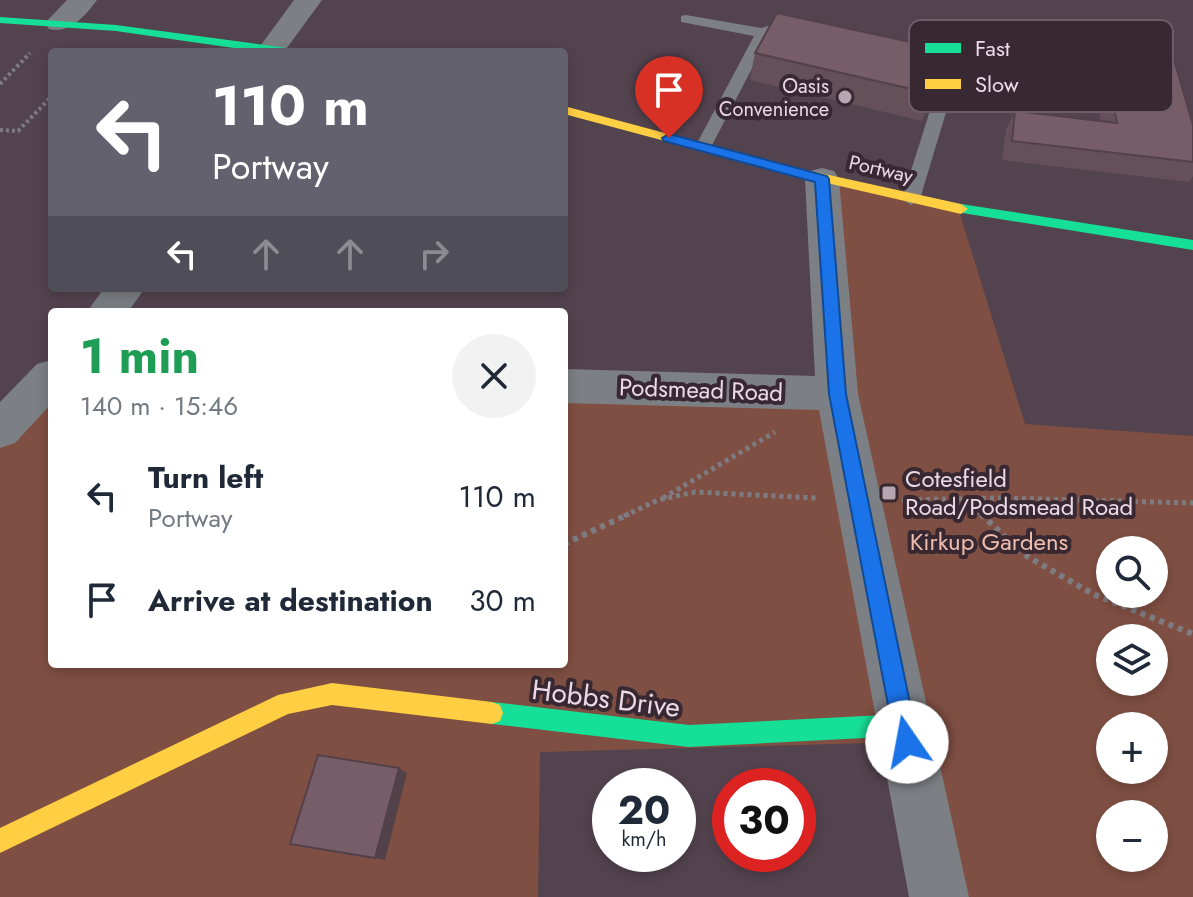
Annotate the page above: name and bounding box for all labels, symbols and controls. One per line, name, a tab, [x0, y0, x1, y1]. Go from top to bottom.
legend	[909, 20, 1173, 112]
text: Fast	[975, 32, 1011, 64]
pin	[635, 56, 703, 138]
text: 110 m	[212, 65, 369, 146]
icon: arrive	[647, 68, 691, 112]
text: Slow	[975, 68, 1019, 100]
place label: Oasis Convenience	[719, 72, 829, 124]
icon: left	[80, 80, 184, 184]
marker: Oasis Convenience	[836, 88, 854, 106]
text: Portway	[212, 140, 329, 192]
street label: Portway	[846, 148, 916, 191]
icon: left	[160, 232, 204, 276]
icon: ahead	[244, 232, 288, 276]
icon: ahead	[328, 232, 372, 276]
icon: right	[412, 232, 456, 276]
text: 1 min	[80, 322, 199, 391]
button: close	[452, 334, 536, 418]
street label: Podsmead Road	[618, 369, 784, 410]
text: 140 m · 15:46	[80, 387, 238, 425]
text: Turn left	[148, 456, 263, 499]
place label: Cotesfield Road/Podsmead Road	[905, 461, 1133, 524]
icon: left	[80, 474, 124, 518]
text: 110 m	[459, 475, 536, 518]
marker: Cotesfield Road/Podsmead Road	[880, 484, 898, 502]
text: Portway	[148, 499, 232, 537]
park label: Kirkup Gardens	[910, 524, 1068, 559]
map controls	[1096, 536, 1168, 872]
button: search	[1096, 536, 1168, 608]
icon: arrive	[80, 578, 124, 622]
text: Arrive at destination	[148, 579, 433, 622]
text: 30 m	[469, 579, 536, 622]
button: layers	[1096, 624, 1168, 696]
street label: Hobbs Drive	[529, 669, 682, 728]
position arrow	[865, 700, 949, 784]
button: +	[1096, 712, 1168, 784]
speed limit sign: 30	[712, 768, 816, 872]
text: 20	[618, 781, 670, 839]
button: −	[1096, 800, 1168, 872]
text: km/h	[621, 825, 667, 854]

